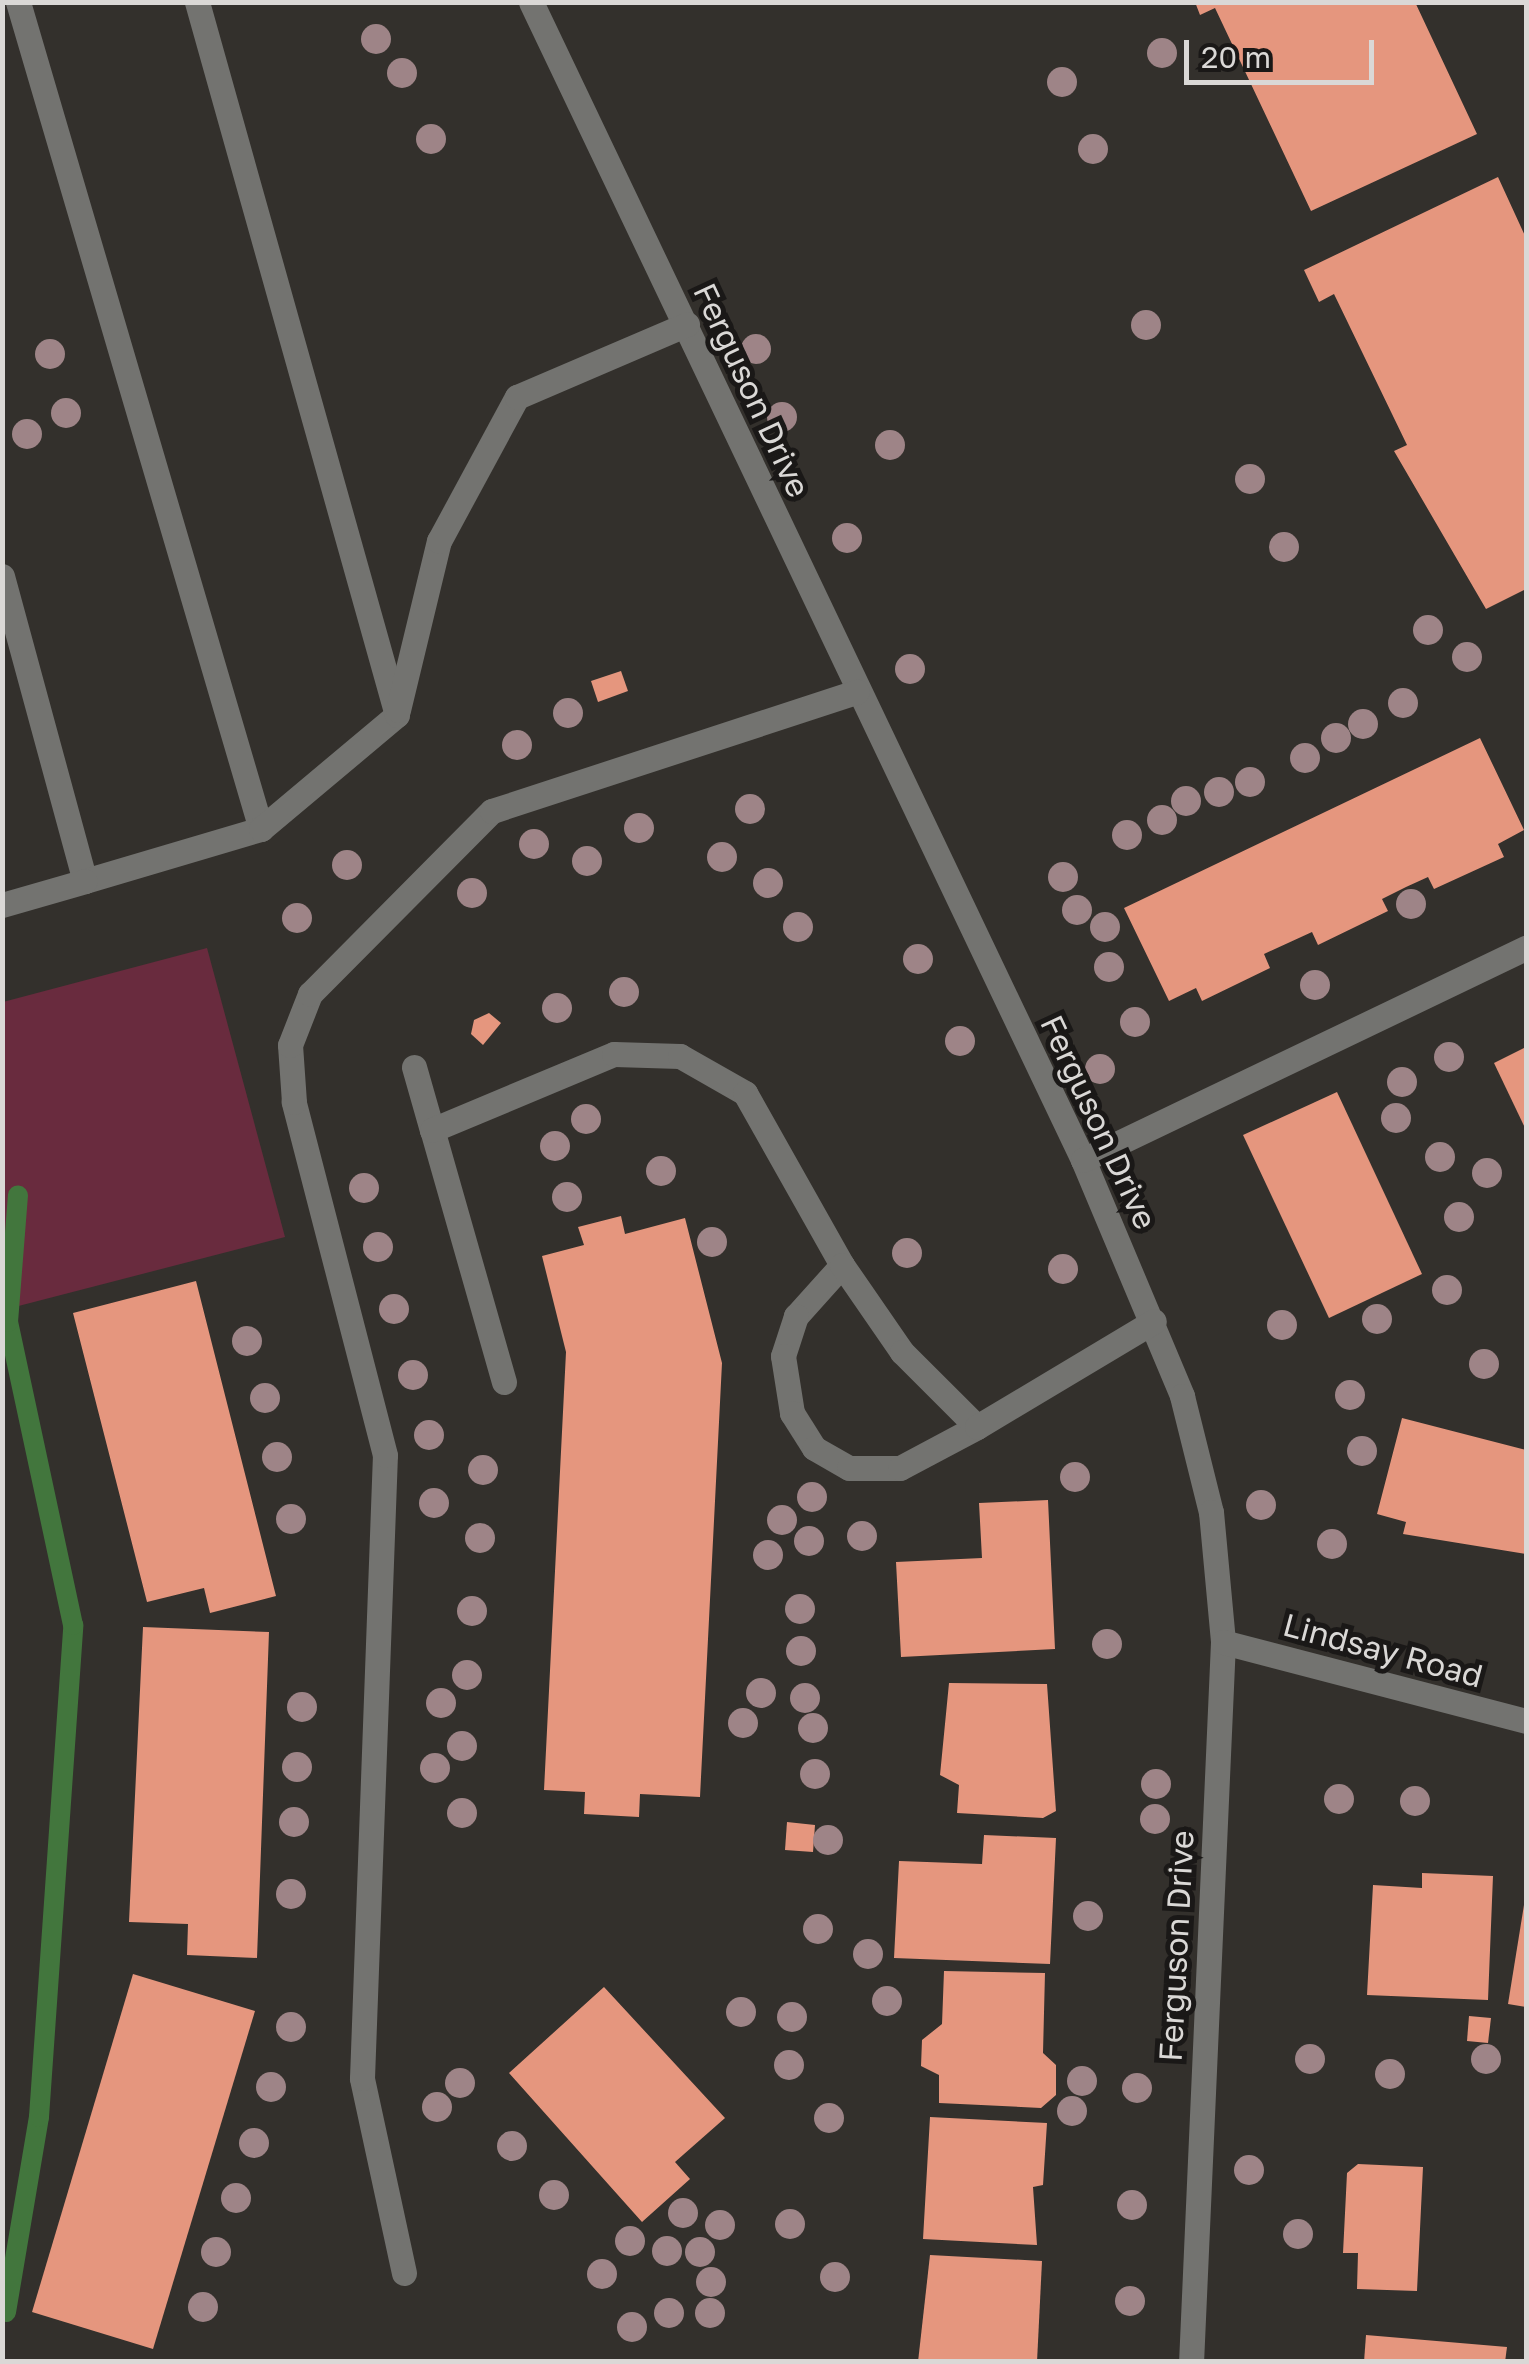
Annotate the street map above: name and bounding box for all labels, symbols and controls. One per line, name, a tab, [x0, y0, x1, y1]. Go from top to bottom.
scale bar	[1189, 20, 1379, 82]
text: 20 m	[1201, 39, 1271, 75]
street label: Ferguson Drive	[686, 277, 818, 503]
street label: Ferguson Drive	[1033, 1009, 1165, 1235]
street label: Lindsay Road	[1279, 1605, 1487, 1695]
street label: Ferguson Drive	[1151, 1829, 1201, 2063]

